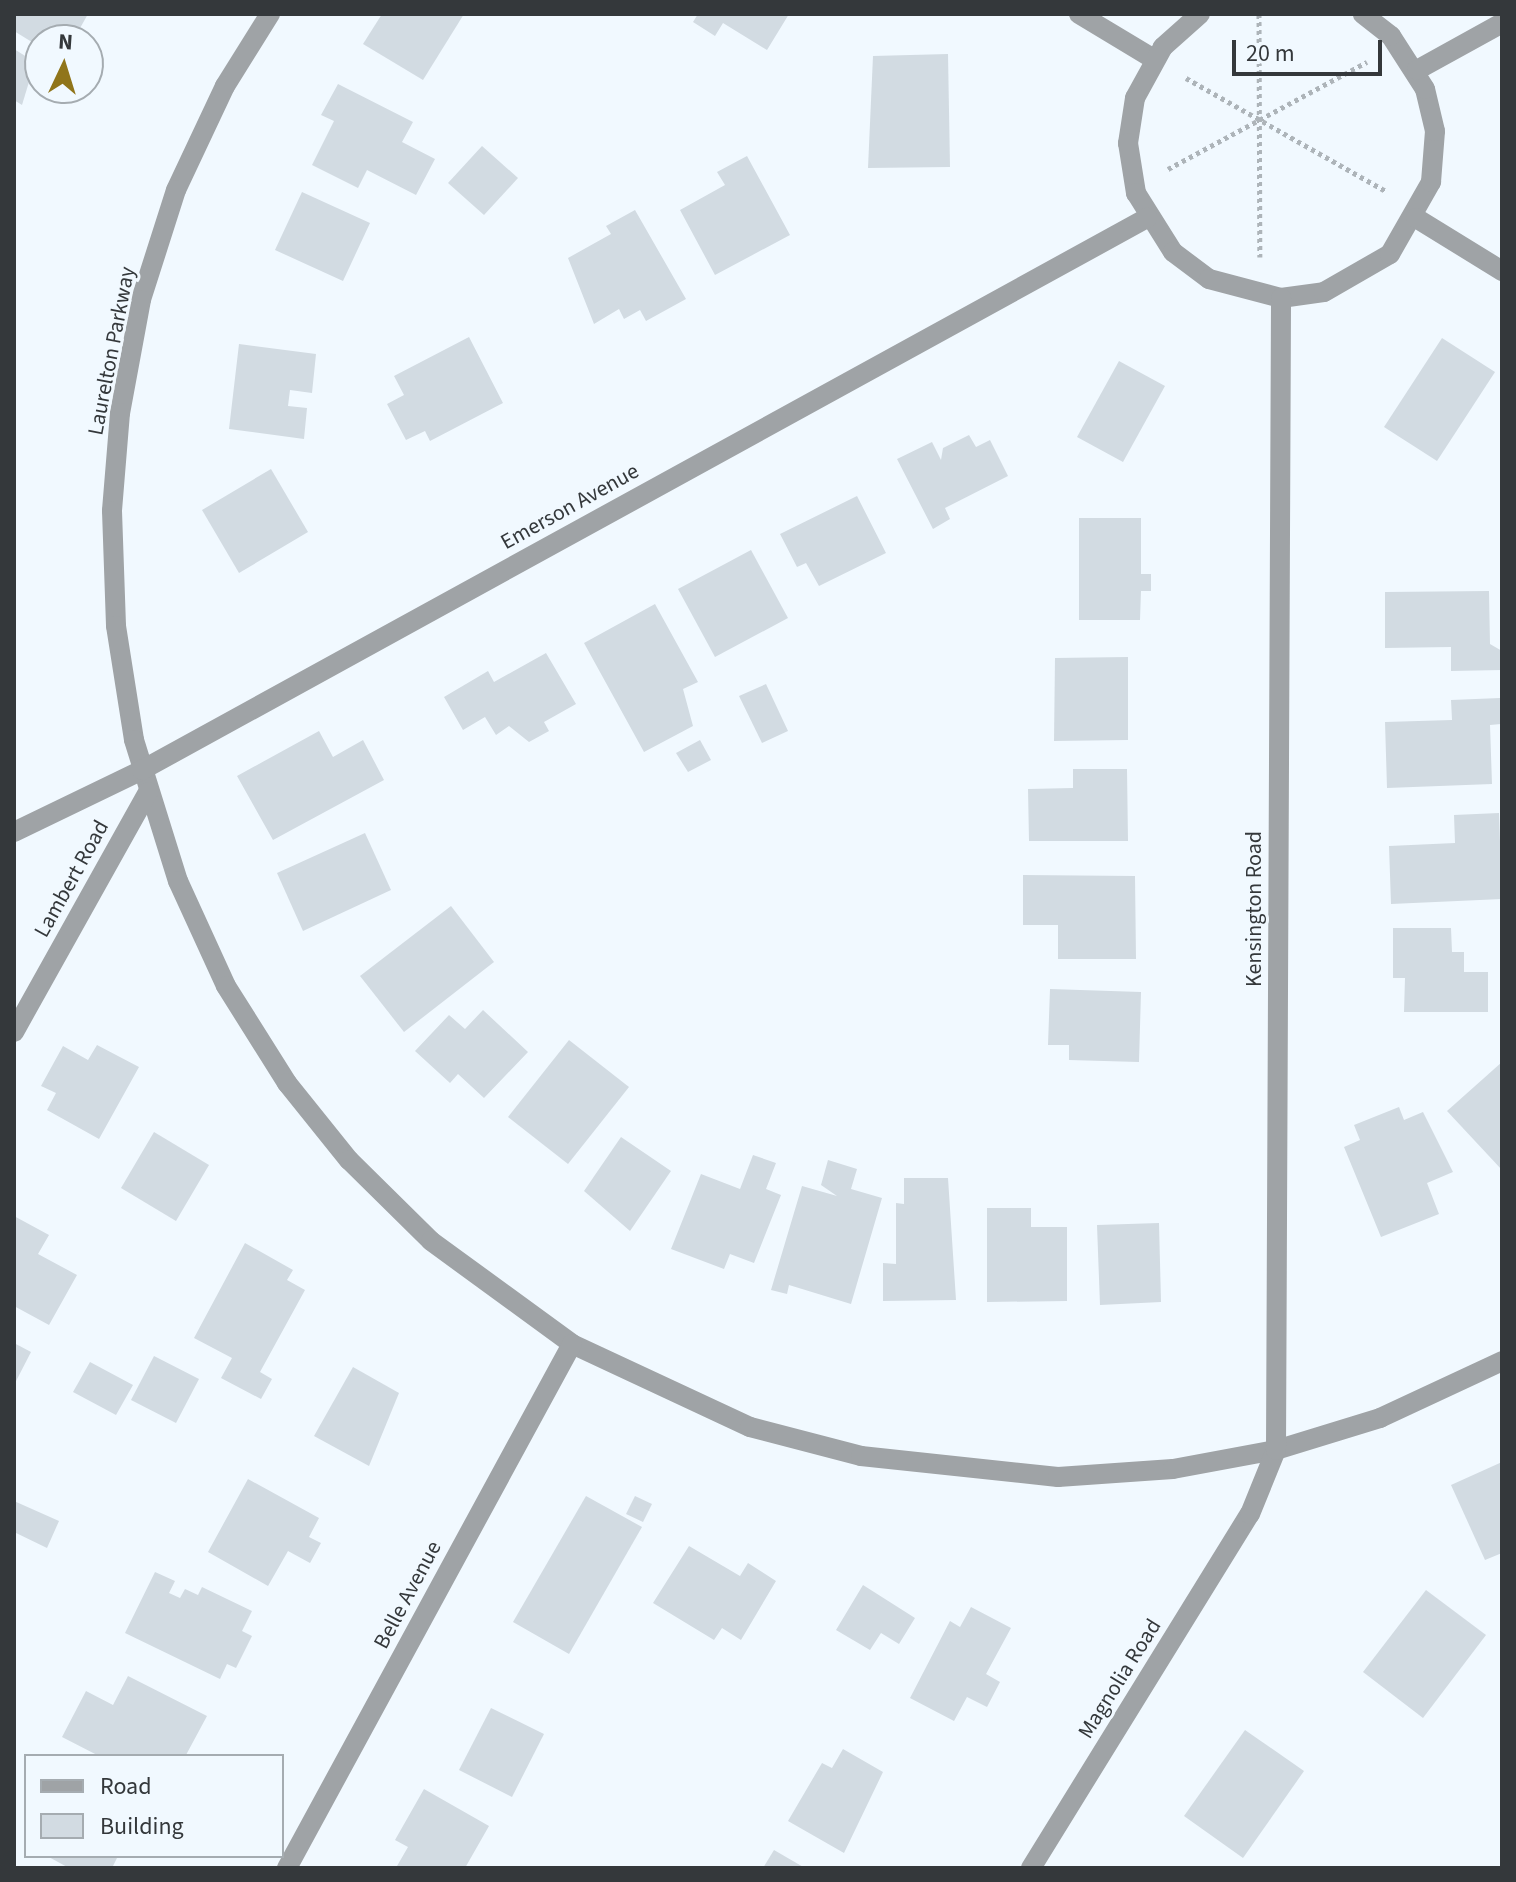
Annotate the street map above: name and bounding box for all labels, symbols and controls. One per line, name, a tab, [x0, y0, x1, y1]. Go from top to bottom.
north arrow	[24, 24, 104, 104]
scale bar	[1236, 24, 1386, 74]
text: N	[57, 26, 74, 59]
text: 20 m	[1246, 36, 1295, 71]
street label: Laurelton Parkway	[83, 264, 141, 438]
street label: Emerson Avenue	[496, 458, 644, 556]
street label: Lambert Road	[29, 816, 115, 942]
street label: Kensington Road	[1242, 831, 1268, 987]
street label: Belle Avenue	[369, 1537, 447, 1653]
street label: Magnolia Road	[1073, 1614, 1167, 1744]
legend	[24, 1754, 284, 1858]
text: Road	[100, 1769, 152, 1804]
text: Building	[100, 1809, 184, 1844]

